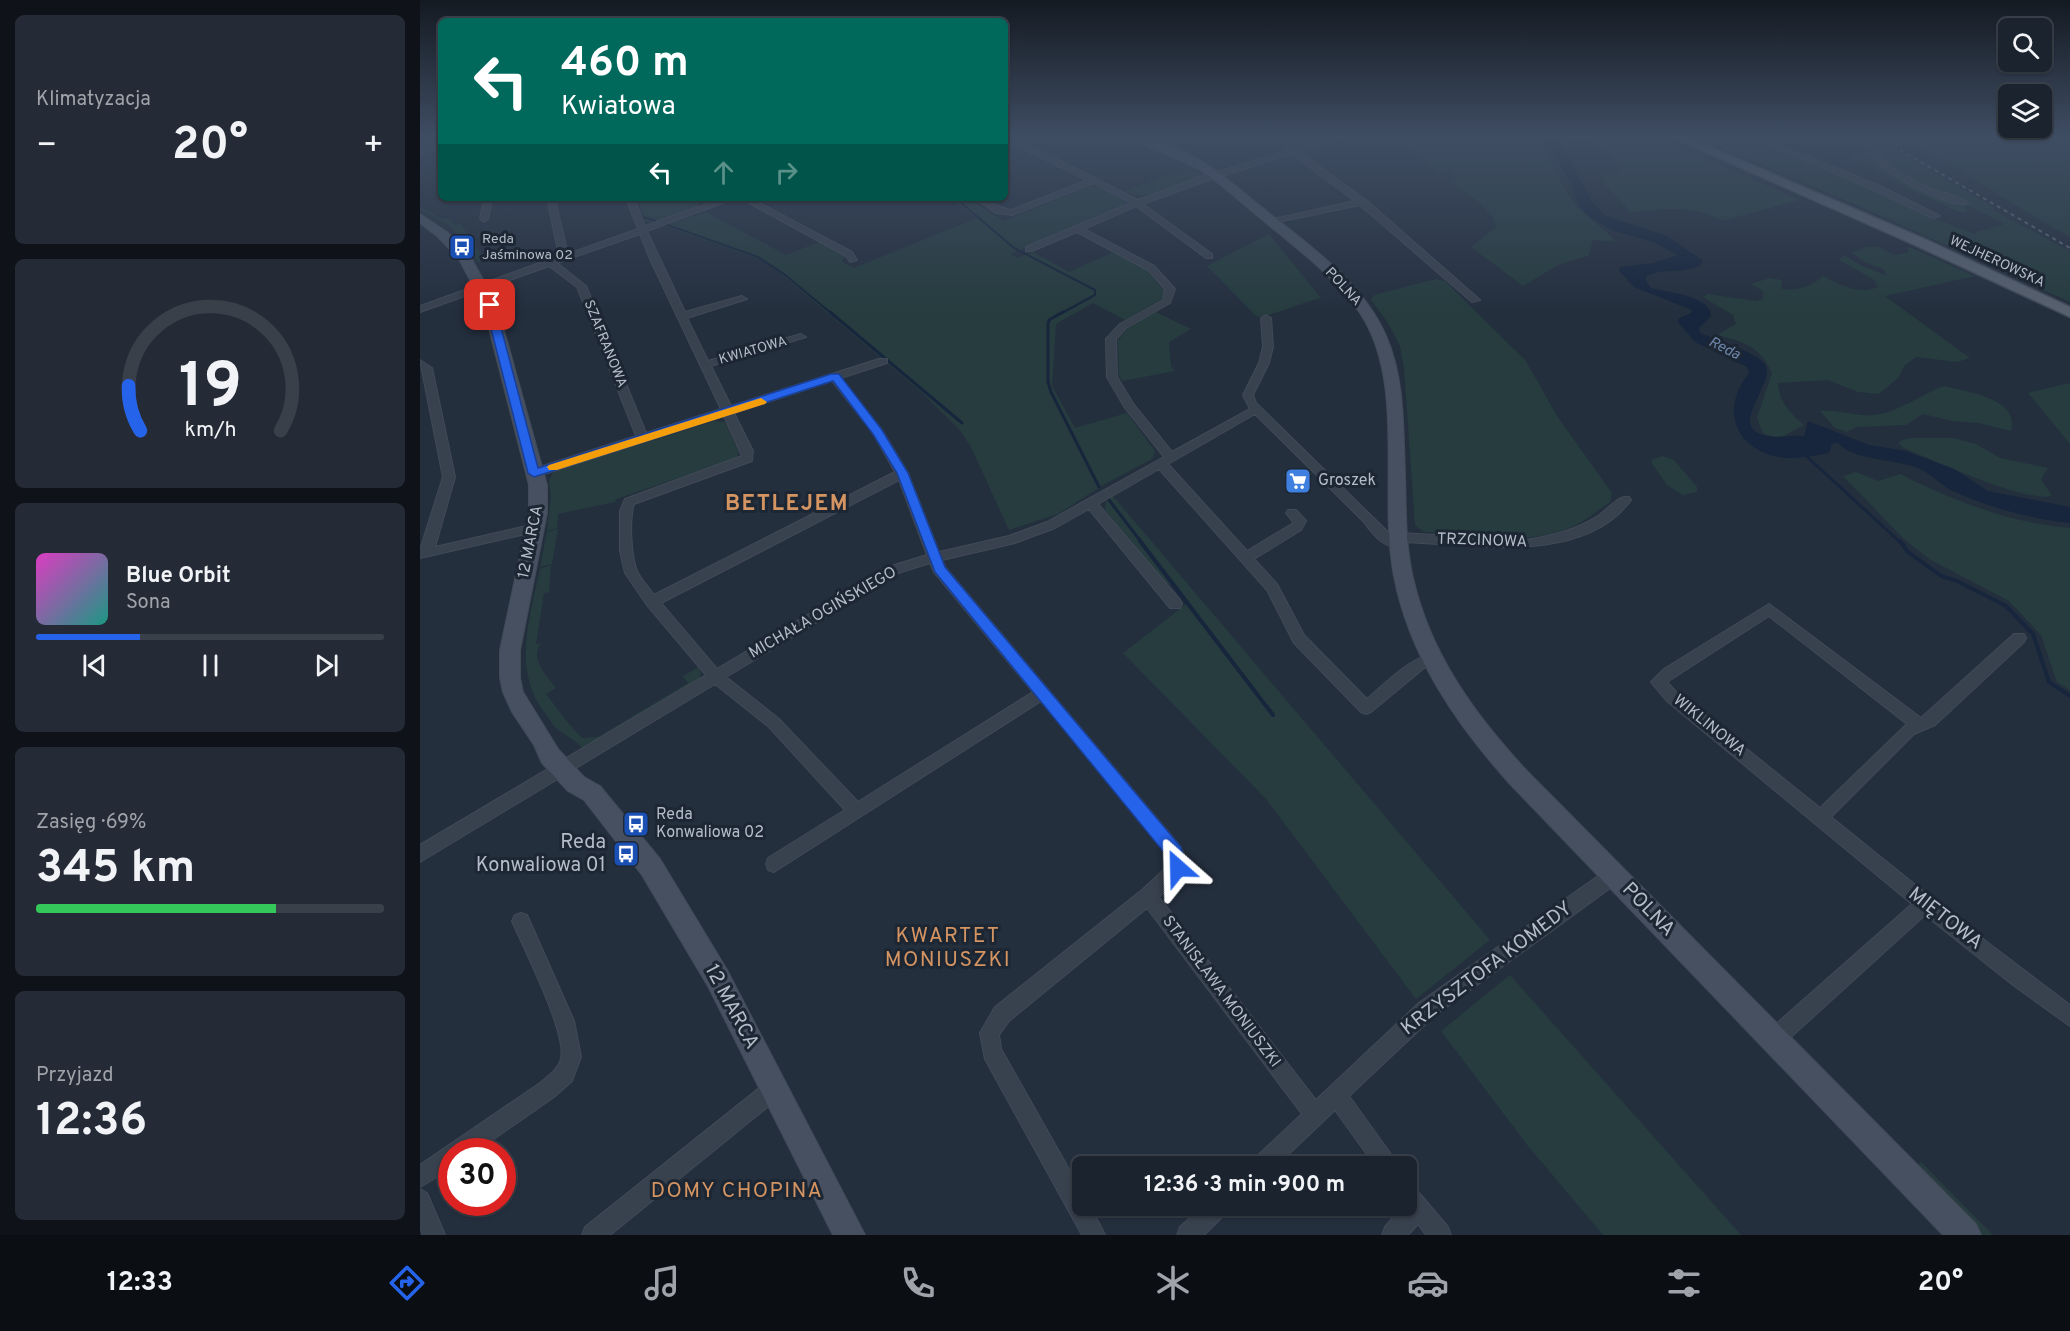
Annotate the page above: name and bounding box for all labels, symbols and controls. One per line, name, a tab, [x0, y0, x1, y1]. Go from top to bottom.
map controls	[1998, 18, 2052, 138]
button: search	[1998, 18, 2052, 72]
text: 460 m	[561, 38, 689, 91]
icon: left	[462, 42, 540, 120]
button: layers	[1998, 84, 2052, 138]
text: Klimatyzacja	[36, 87, 151, 113]
text: Kwiatowa	[561, 90, 676, 124]
text: 20°	[172, 118, 248, 175]
text: −	[36, 126, 57, 168]
text: +	[363, 126, 384, 168]
icon: left	[644, 156, 677, 189]
icon: ahead	[707, 156, 740, 189]
icon: right	[770, 156, 803, 189]
place label: Reda Jaśminowa 02	[482, 231, 573, 264]
bus stop icon: Reda Jaśminowa 02	[447, 232, 477, 262]
street label: WEJHEROWSKA	[1947, 232, 2047, 292]
street label: POLNA	[1321, 264, 1365, 310]
pin	[464, 279, 515, 330]
icon: arrive	[473, 288, 506, 321]
street label: SZAFRANOWA	[580, 298, 630, 390]
street label: KWIATOWA	[717, 333, 789, 369]
water label: Reda	[1705, 333, 1743, 365]
text: 19	[178, 350, 242, 429]
text: km/h	[184, 417, 236, 444]
supermarket icon: Groszek	[1283, 466, 1313, 496]
place label: Groszek	[1318, 471, 1376, 491]
district label: BETLEJEM	[725, 491, 849, 518]
street label: 12 MARCA	[514, 504, 548, 580]
street label: TRZCINOWA	[1436, 529, 1528, 553]
street label: MICHAŁA OGIŃSKIEGO	[745, 561, 900, 664]
text: Blue Orbit	[126, 563, 231, 590]
text: Sona	[126, 590, 171, 616]
icon: previous	[78, 649, 111, 682]
icon: pause	[194, 649, 227, 682]
icon: next	[310, 649, 343, 682]
street label: WIKLINOWA	[1669, 691, 1749, 761]
place label: Reda Konwaliowa 02	[656, 805, 764, 843]
bus stop icon: Reda Konwaliowa 02	[621, 809, 651, 839]
text: Zasięg · 69%	[36, 810, 146, 836]
place label: Reda Konwaliowa 01	[476, 830, 606, 879]
position arrow	[1146, 836, 1210, 900]
bus stop icon: Reda Konwaliowa 01	[611, 839, 641, 869]
text: 345 km	[36, 841, 195, 898]
street label: POLNA	[1616, 877, 1680, 943]
street label: MIĘTOWA	[1902, 882, 1988, 956]
street label: KRZYSZTOFA KOMEDY	[1396, 896, 1578, 1042]
street label: STANISŁAWA MONIUSZKI	[1157, 912, 1285, 1072]
district label: KWARTET MONIUSZKI	[885, 923, 1011, 974]
street label: 12 MARCA	[698, 960, 764, 1054]
text: Przyjazd	[36, 1063, 113, 1089]
text: 12:36	[36, 1094, 147, 1151]
speed limit sign: 30	[438, 1138, 516, 1216]
text: 12:36 · 3 min · 900 m	[1144, 1172, 1345, 1199]
district label: DOMY CHOPINA	[651, 1178, 823, 1205]
icon: directions	[386, 1262, 428, 1304]
icon: music	[641, 1262, 683, 1304]
icon: phone	[897, 1262, 939, 1304]
icon: climate	[1152, 1262, 1194, 1304]
icon: car	[1407, 1262, 1449, 1304]
icon: filters	[1663, 1262, 1705, 1304]
text: 12:33	[107, 1266, 173, 1300]
text: 20°	[1918, 1266, 1963, 1300]

